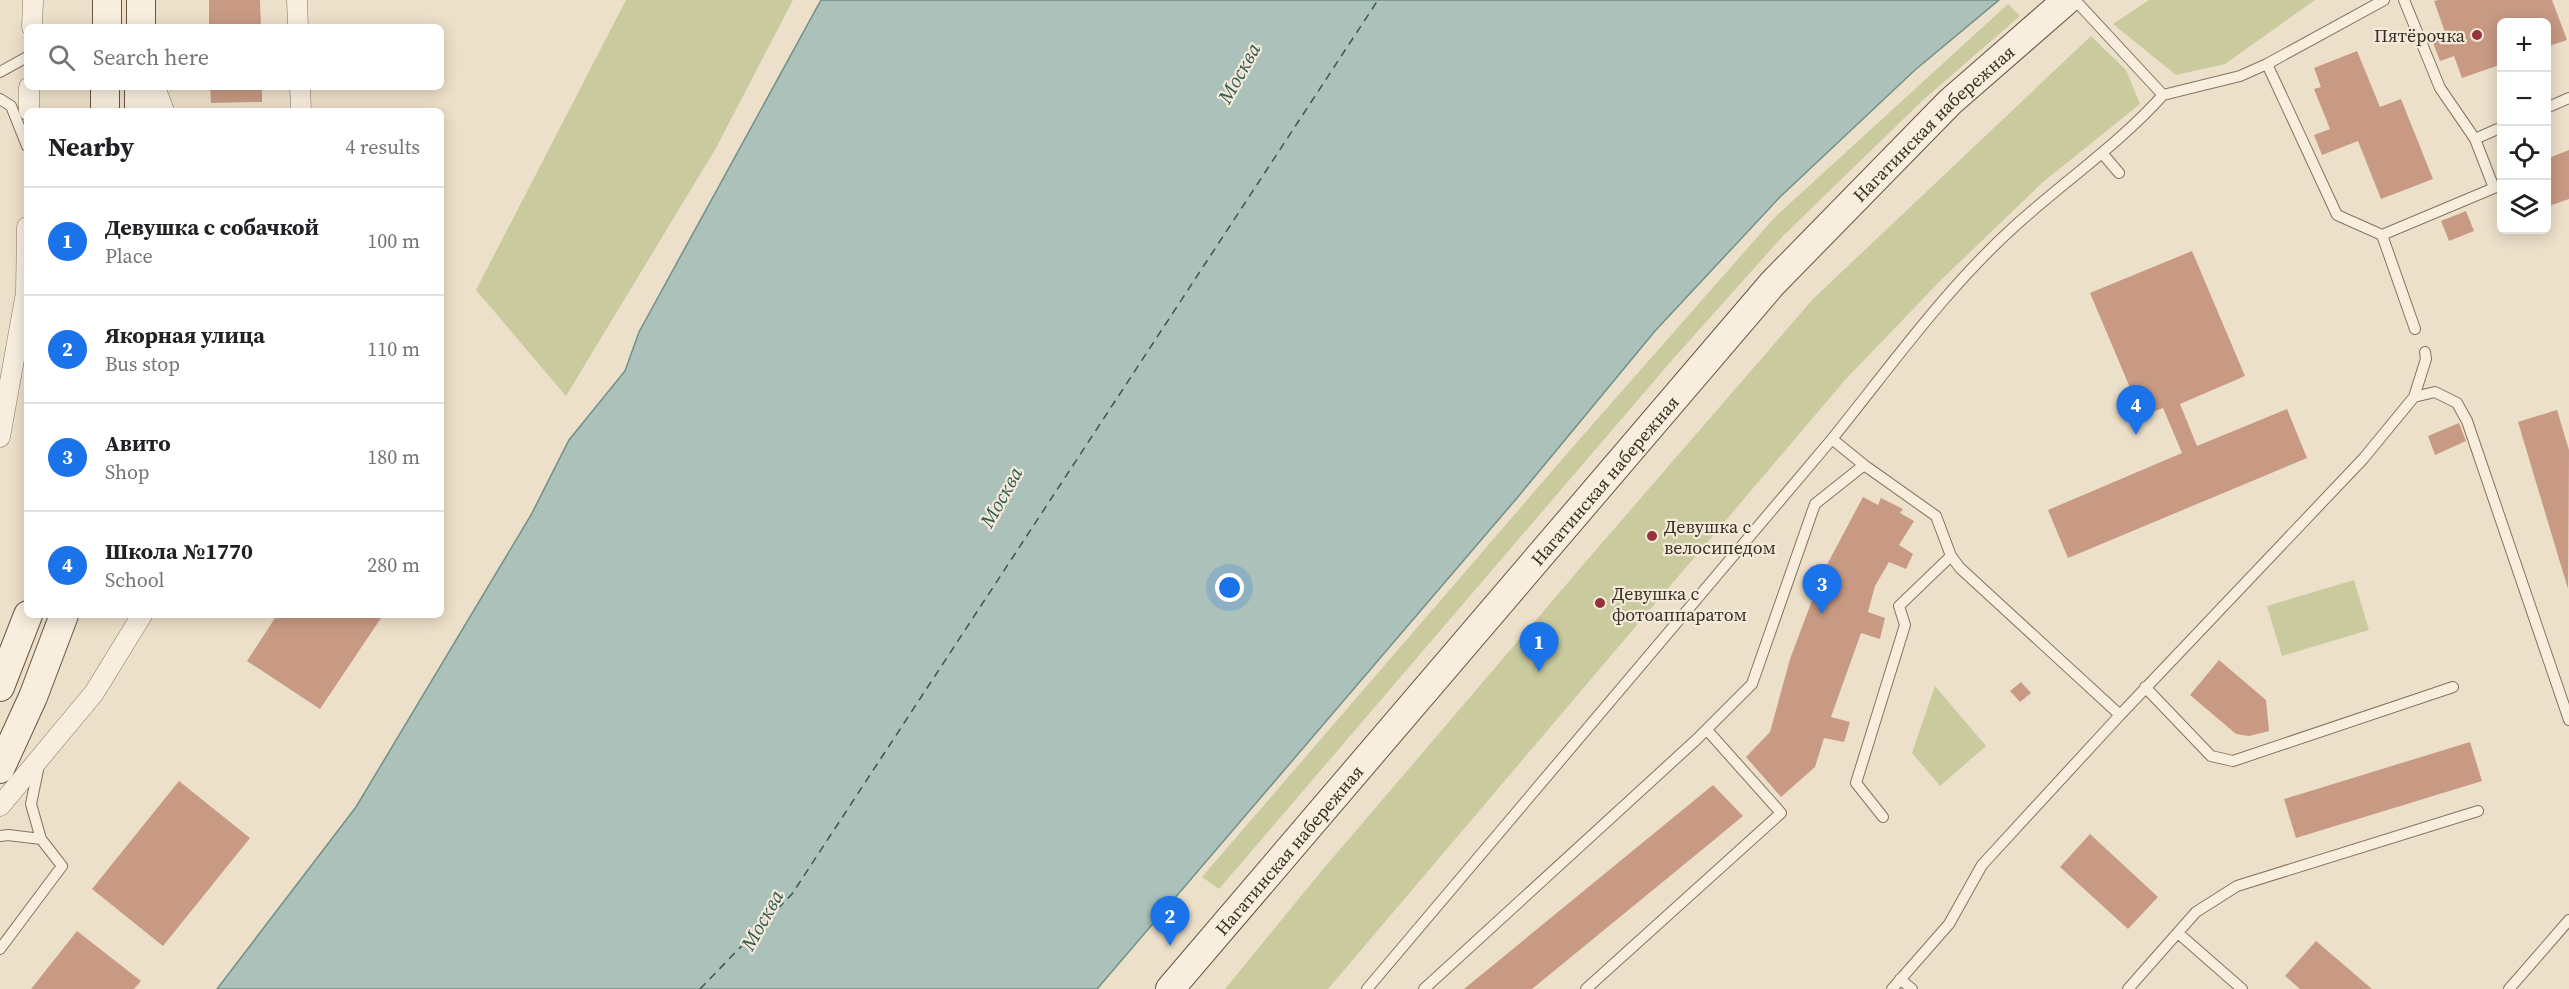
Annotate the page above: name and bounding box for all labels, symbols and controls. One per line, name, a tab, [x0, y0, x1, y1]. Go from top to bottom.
map controls	[2497, 18, 2551, 234]
button: +	[2497, 18, 2551, 72]
place label: Пятёрочка	[2374, 23, 2466, 48]
search box	[24, 24, 444, 90]
marker: Пятёрочка	[2470, 28, 2484, 42]
water label: Москва	[1210, 37, 1267, 109]
street label: Нагатинская набережная	[1847, 39, 2020, 207]
icon: search	[45, 41, 78, 74]
text: Search here	[93, 42, 209, 72]
button: −	[2497, 72, 2551, 126]
button: locate	[2497, 126, 2551, 180]
text: Nearby	[48, 129, 134, 165]
text: 4 results	[345, 133, 420, 161]
button: layers	[2497, 180, 2551, 234]
text: Девушка с собачкой	[105, 212, 319, 242]
text: 1	[62, 227, 73, 255]
text: 100 m	[367, 227, 420, 255]
text: Place	[105, 242, 153, 270]
text: Якорная улица	[105, 320, 265, 350]
text: 2	[62, 335, 73, 363]
text: 110 m	[367, 335, 420, 363]
text: Bus stop	[105, 350, 180, 378]
pin: 4	[2116, 386, 2156, 435]
street label: Нагатинская набережная	[1525, 390, 1684, 571]
text: Авито	[105, 428, 171, 458]
text: 3	[62, 443, 73, 471]
text: 180 m	[367, 443, 420, 471]
text: Shop	[105, 458, 150, 486]
water label: Москва	[972, 461, 1029, 533]
place label: Девушка с велосипедом	[1664, 514, 1776, 560]
marker: Девушка с велосипедом	[1645, 529, 1659, 543]
text: Школа №1770	[105, 536, 253, 566]
text: 4	[62, 551, 73, 579]
text: 280 m	[367, 551, 420, 579]
pin: 3	[1802, 564, 1842, 614]
text: School	[105, 566, 165, 594]
your location	[1215, 573, 1244, 602]
place label: Девушка с фотоаппаратом	[1612, 581, 1747, 627]
marker: Девушка с фотоаппаратом	[1593, 596, 1607, 610]
pin: 1	[1520, 622, 1558, 672]
street label: Нагатинская набережная	[1209, 759, 1369, 940]
water label: Москва	[733, 884, 790, 956]
pin: 2	[1150, 896, 1190, 946]

